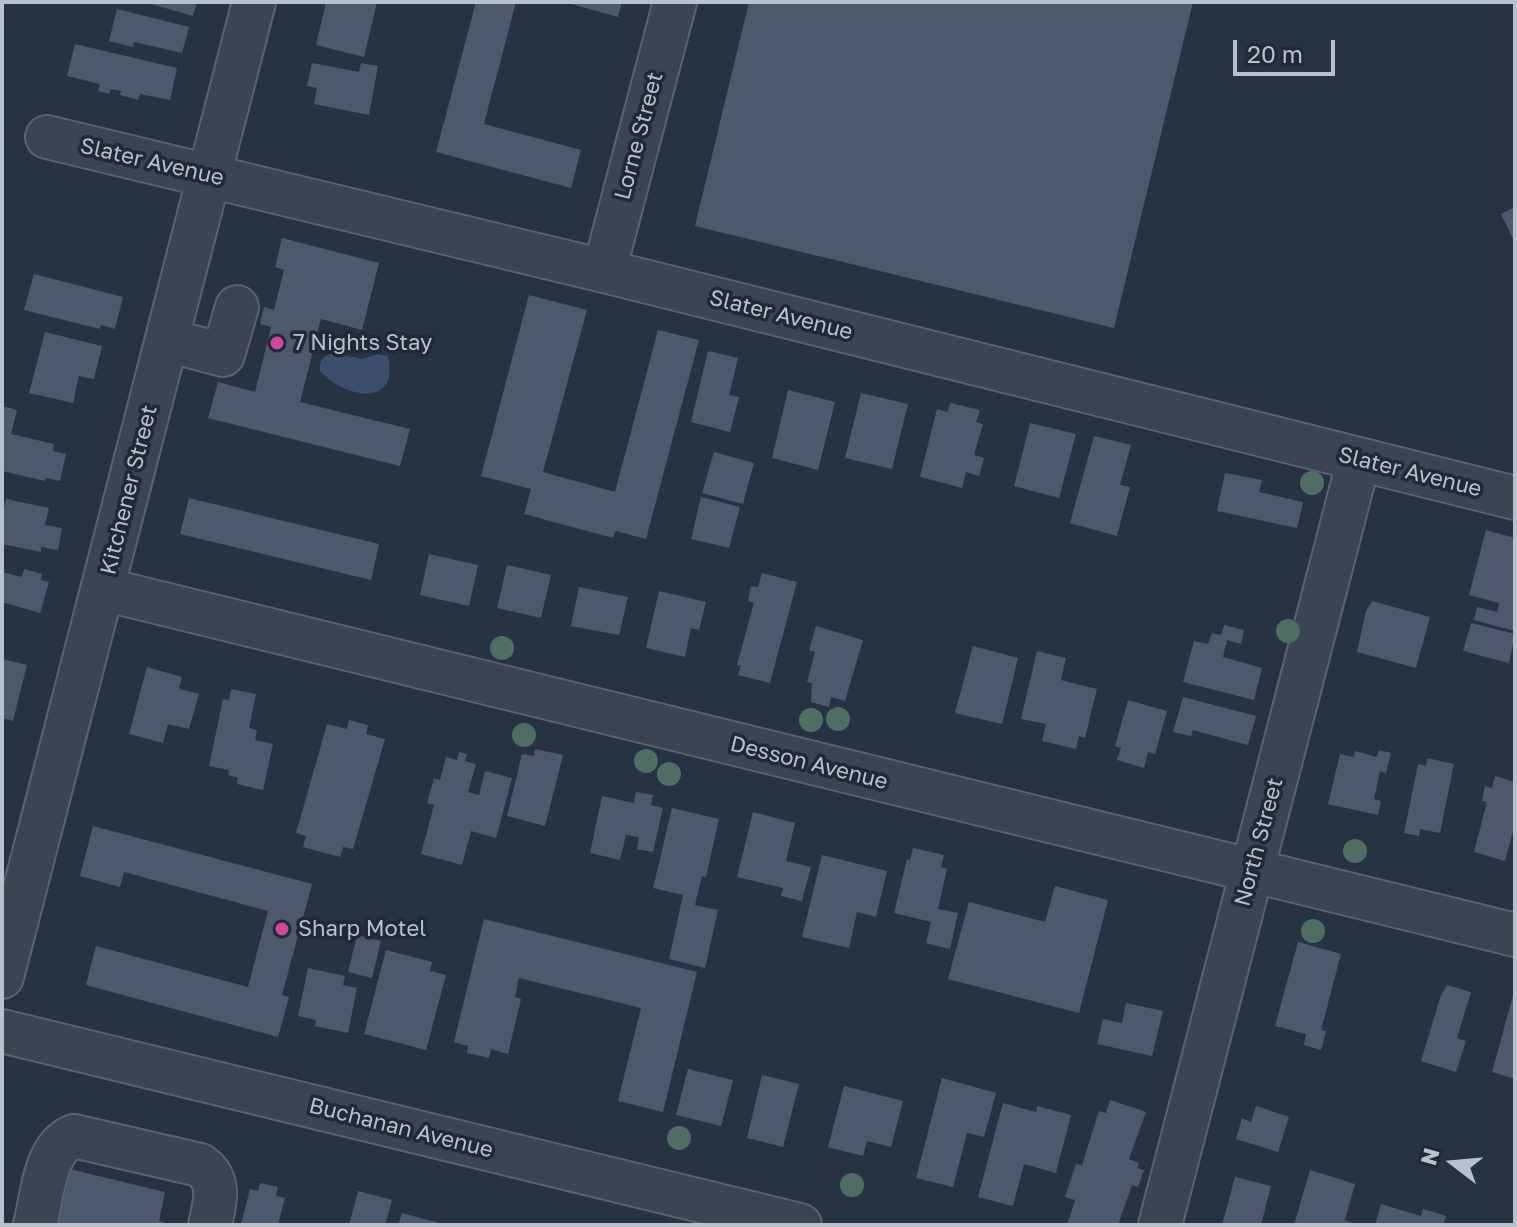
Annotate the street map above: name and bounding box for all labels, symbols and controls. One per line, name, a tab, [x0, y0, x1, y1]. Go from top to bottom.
scale bar	[1237, 24, 1339, 74]
text: 20 m	[1247, 39, 1303, 68]
street label: Lorne Street	[609, 69, 669, 203]
street label: Slater Avenue	[78, 133, 226, 191]
street label: Slater Avenue	[707, 284, 855, 346]
place label: 7 Nights Stay	[293, 330, 432, 356]
marker: 7 Nights Stay	[268, 334, 286, 352]
street label: Kitchener Street	[95, 403, 163, 577]
street label: Slater Avenue	[1336, 441, 1484, 503]
street label: Desson Avenue	[728, 731, 890, 795]
street label: North Street	[1229, 775, 1289, 909]
place label: Sharp Motel	[298, 916, 426, 942]
marker: Sharp Motel	[273, 920, 291, 938]
street label: Buchanan Avenue	[306, 1092, 496, 1164]
north arrow	[1413, 1123, 1493, 1203]
text: N	[1414, 1144, 1445, 1168]

